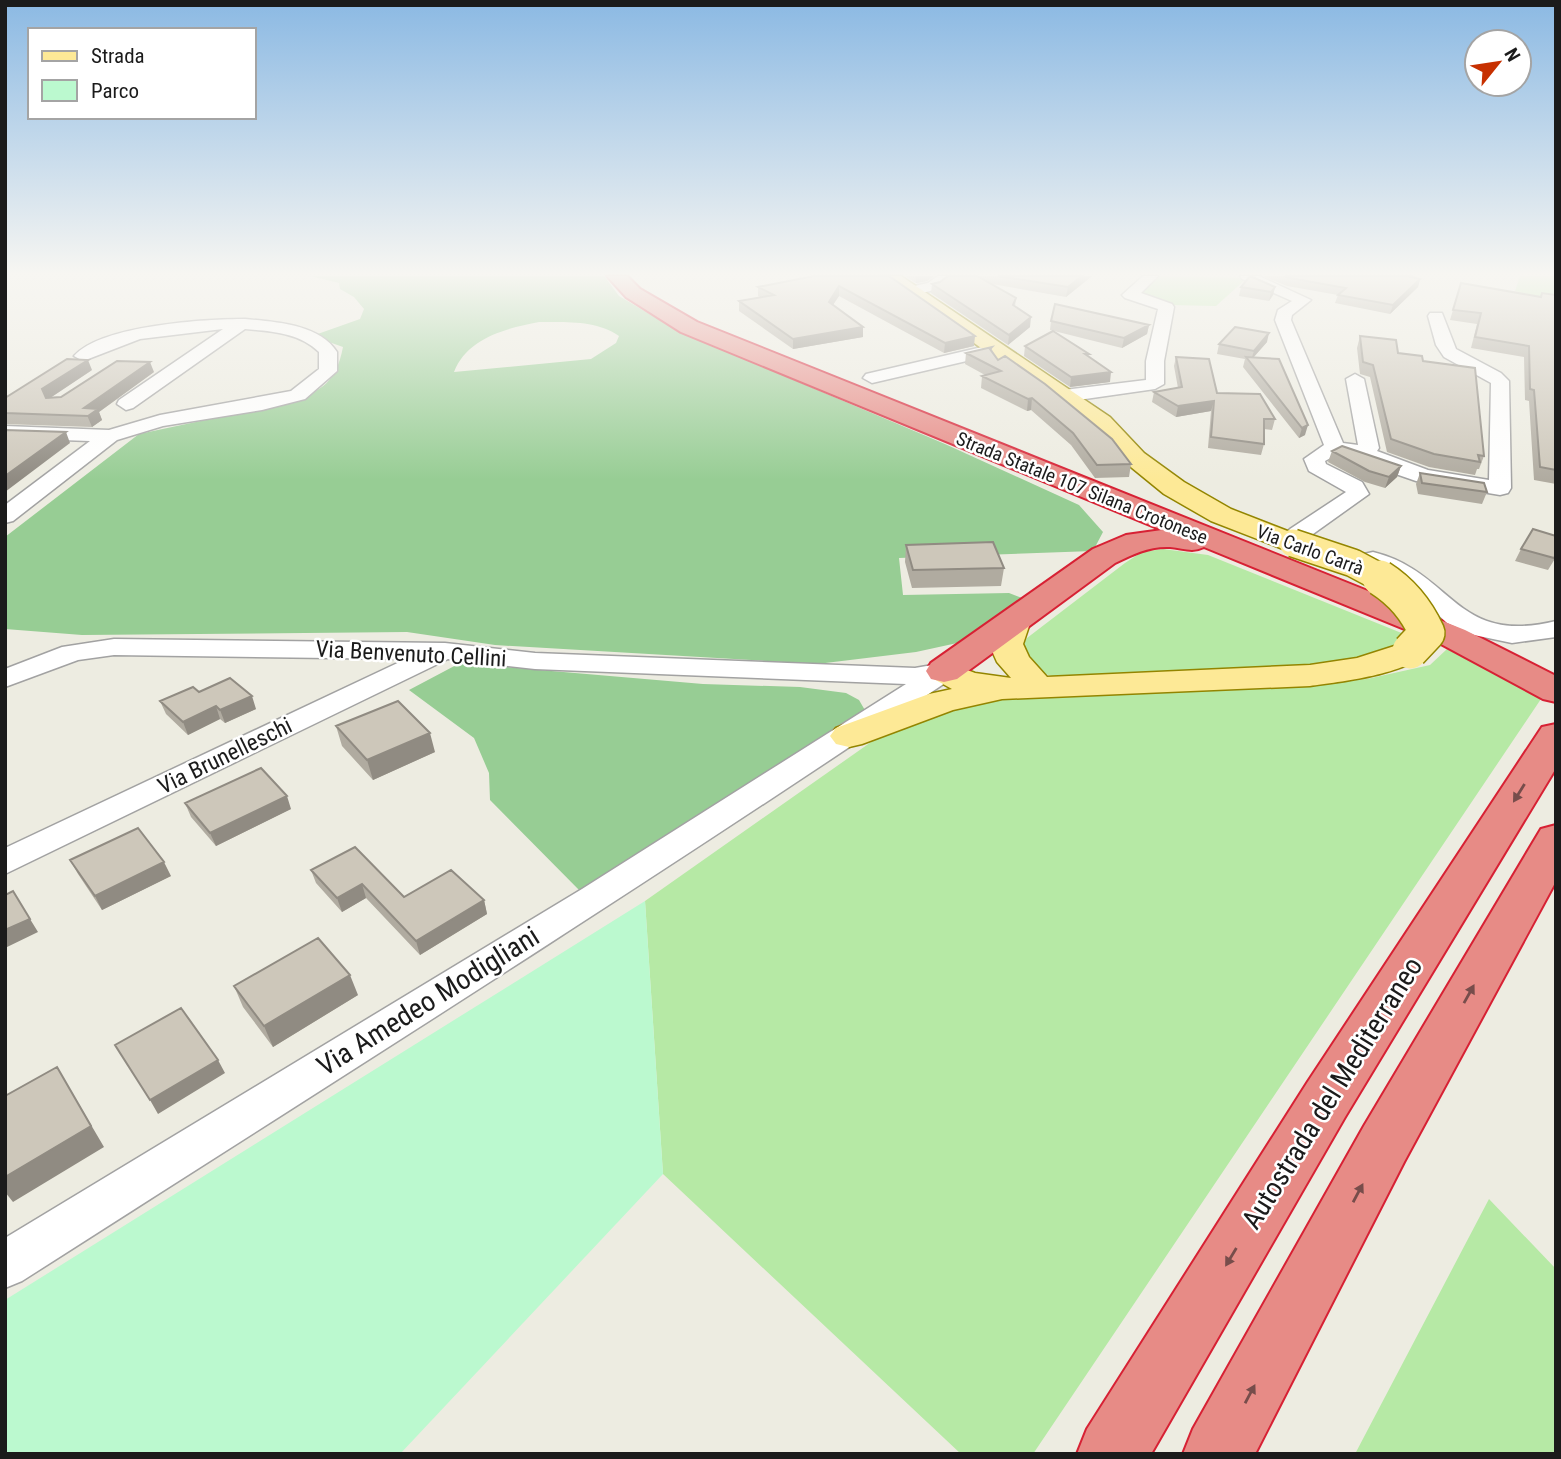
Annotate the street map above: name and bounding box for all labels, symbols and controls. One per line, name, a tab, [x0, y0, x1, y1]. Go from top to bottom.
legend	[28, 28, 256, 119]
north arrow	[1463, 28, 1533, 98]
text: Strada	[91, 44, 145, 68]
text: N	[1499, 44, 1525, 66]
text: Parco	[91, 79, 139, 103]
street label: Strada Statale 107 Silana Crotonese	[953, 427, 1211, 549]
street label: Via Carlo Carrà	[1253, 520, 1367, 580]
street label: Via Benvenuto Cellini	[315, 636, 507, 672]
street label: Via Brunelleschi	[154, 712, 296, 800]
one-way arrow	[1512, 784, 1525, 803]
street label: Via Amedeo Modigliani	[311, 919, 545, 1083]
street label: Autostrada del Mediterraneo	[1235, 951, 1429, 1235]
one-way arrow	[1463, 985, 1475, 1004]
one-way arrow	[1352, 1183, 1364, 1203]
one-way arrow	[1224, 1248, 1237, 1267]
one-way arrow	[1244, 1383, 1256, 1403]

